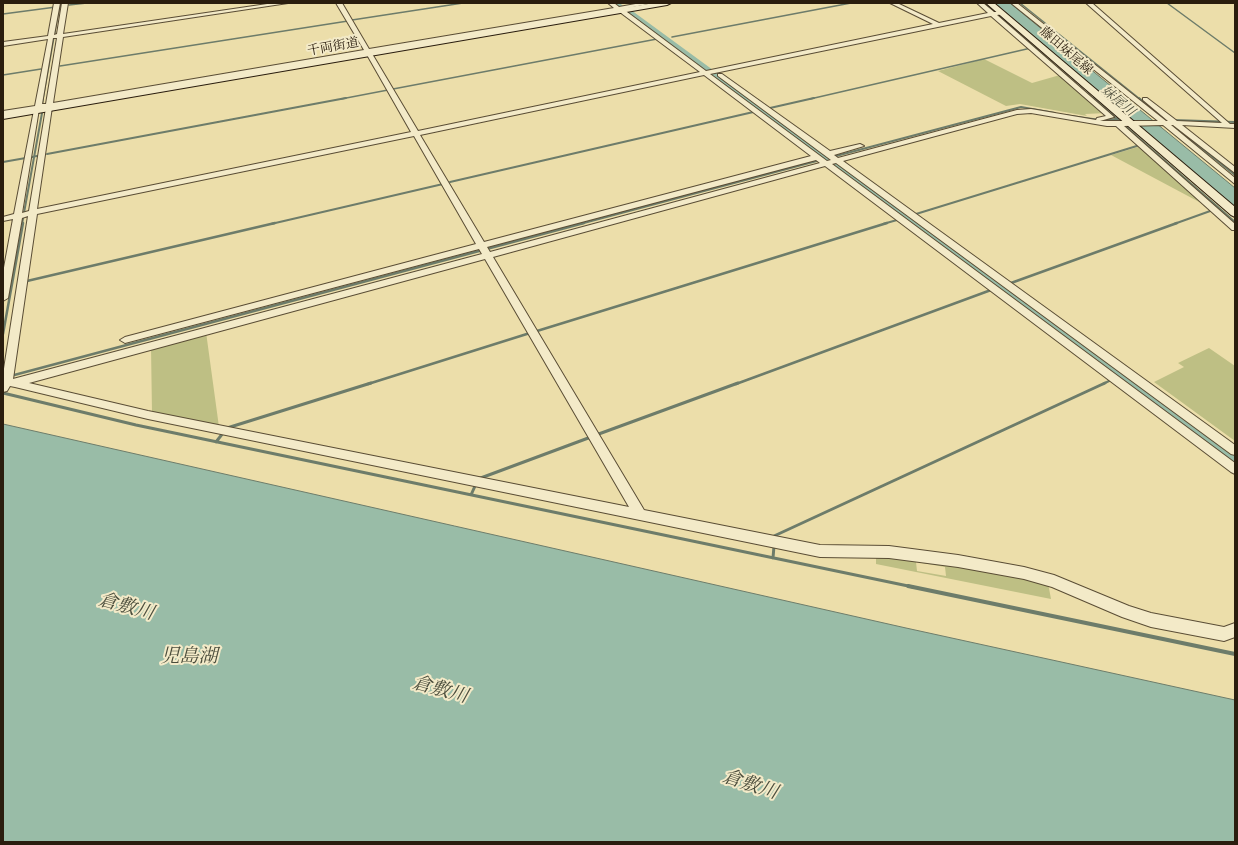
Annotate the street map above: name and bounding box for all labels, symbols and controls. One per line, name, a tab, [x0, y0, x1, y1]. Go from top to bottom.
street label: 藤田妹尾線	[1036, 24, 1096, 78]
street label: 千両街道	[306, 35, 360, 59]
water label: 妹尾川	[1098, 82, 1138, 120]
water label: 倉敷川	[96, 589, 156, 625]
water label: 児島湖	[161, 646, 217, 668]
water label: 倉敷川	[410, 672, 470, 708]
water label: 倉敷川	[719, 765, 781, 805]

